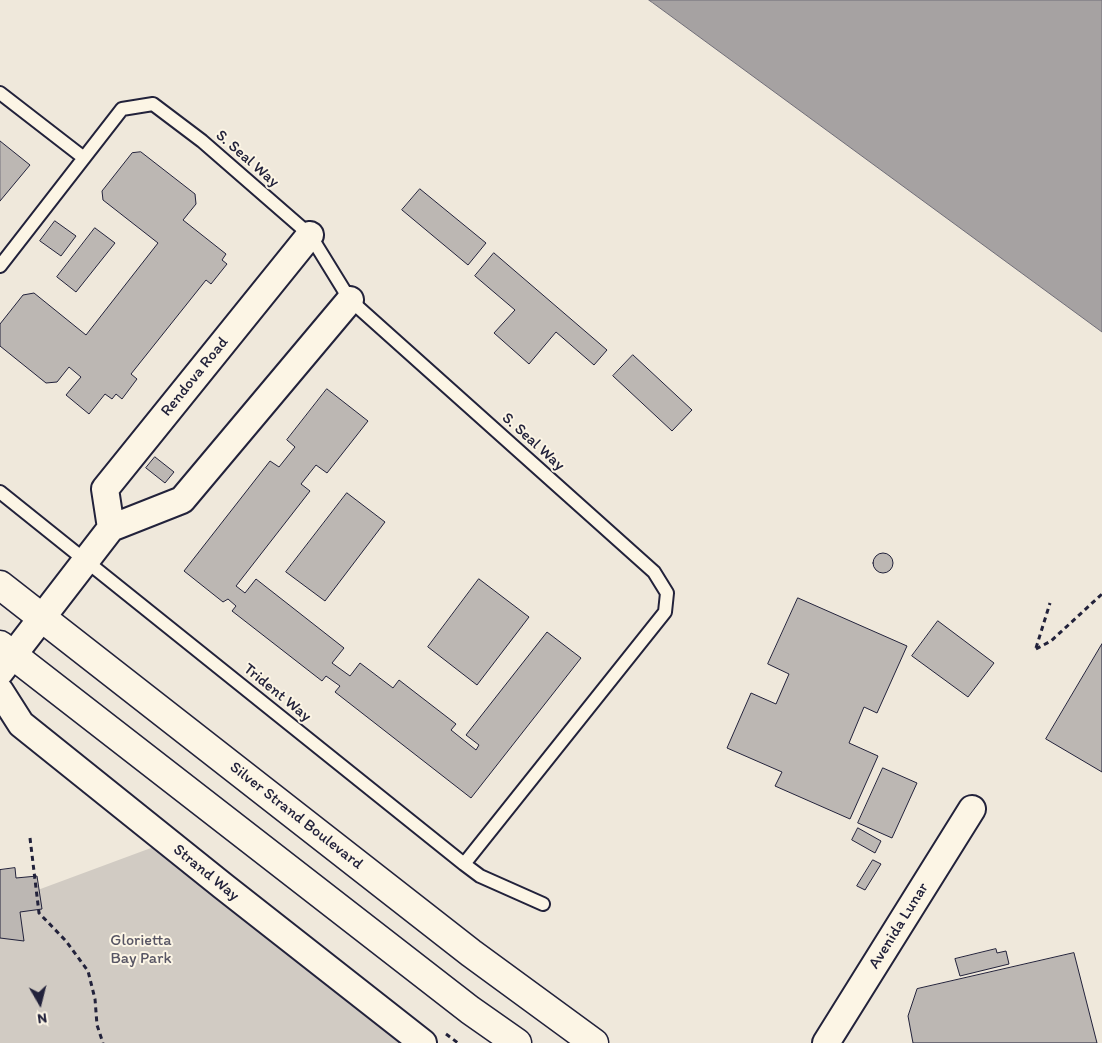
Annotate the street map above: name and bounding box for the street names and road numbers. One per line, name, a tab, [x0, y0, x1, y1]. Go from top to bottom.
street label: S. Seal Way	[211, 126, 283, 192]
street label: Rendova Road	[157, 333, 233, 421]
street label: S. Seal Way	[498, 409, 568, 475]
street label: Trident Way	[239, 660, 315, 726]
street label: Silver Strand Boulevard	[226, 758, 366, 874]
street label: Strand Way	[169, 840, 243, 906]
street label: Avenida Lunar	[865, 879, 933, 973]

